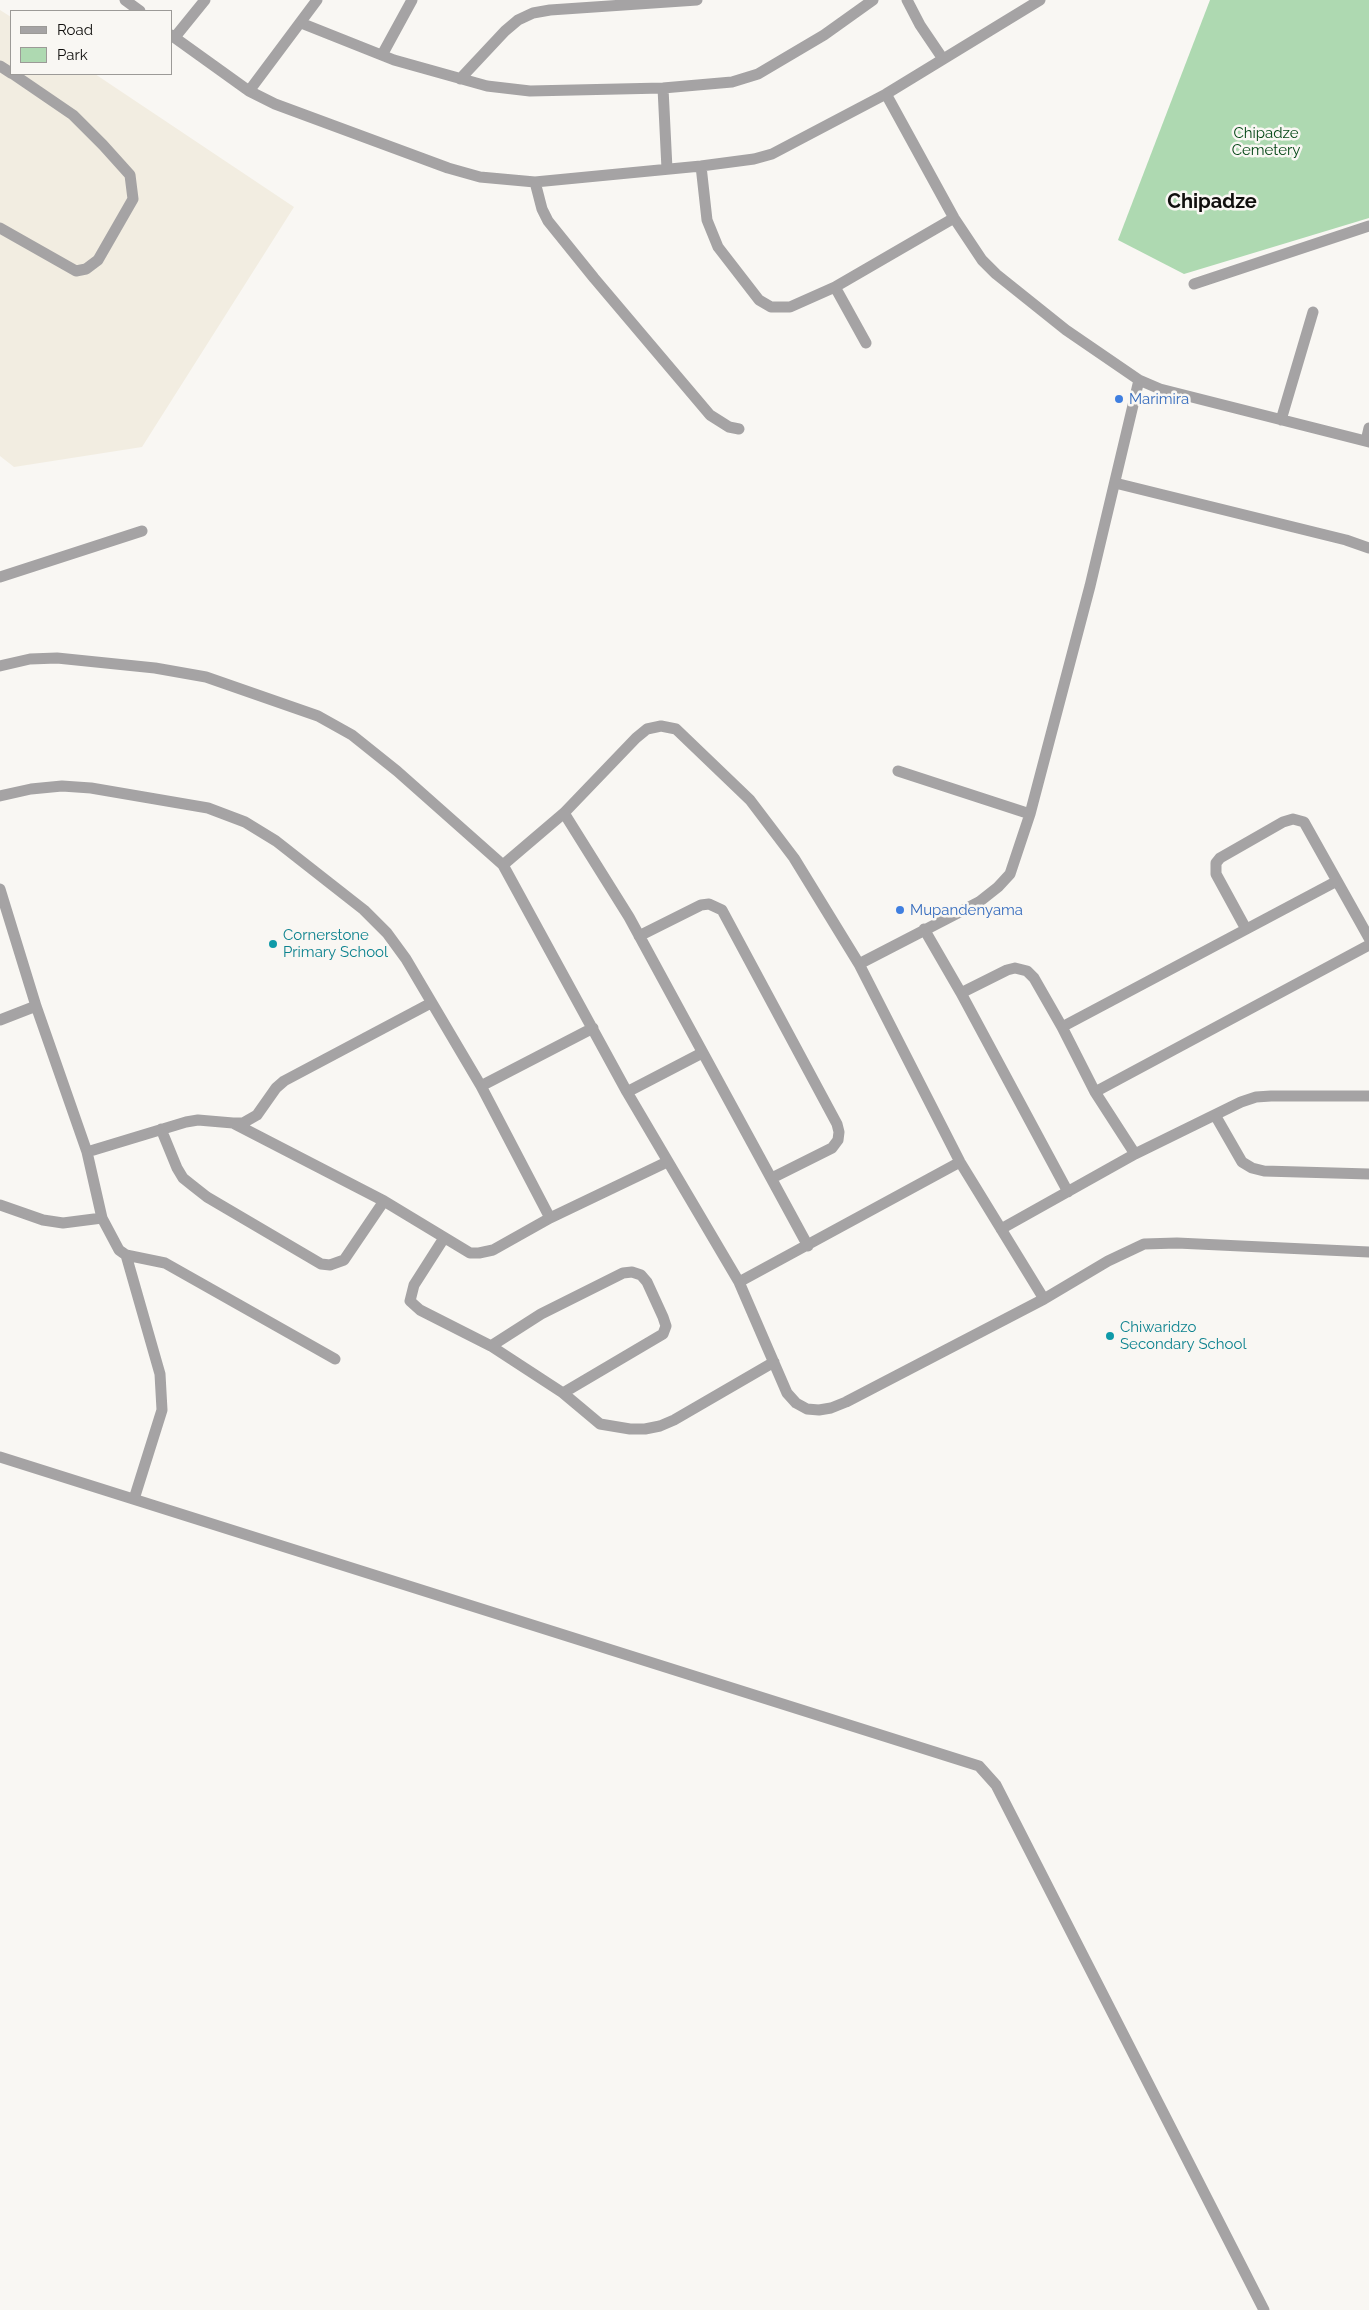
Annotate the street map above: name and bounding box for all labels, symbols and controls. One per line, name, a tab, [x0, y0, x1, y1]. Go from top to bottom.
legend	[10, 10, 172, 75]
text: Road	[57, 21, 93, 39]
text: Park	[57, 46, 88, 64]
park label: Chipadze Cemetery	[1232, 124, 1300, 159]
district label: Chipadze	[1167, 190, 1257, 214]
place label: Marimira	[1129, 390, 1189, 408]
marker: Marimira	[1113, 393, 1125, 405]
place label: Mupandenyama	[910, 901, 1023, 919]
marker: Mupandenyama	[894, 904, 906, 916]
place label: Cornerstone Primary School	[283, 926, 388, 961]
marker: Cornerstone Primary School	[267, 938, 279, 950]
place label: Chiwaridzo Secondary School	[1120, 1318, 1246, 1353]
marker: Chiwaridzo Secondary School	[1104, 1330, 1116, 1342]

